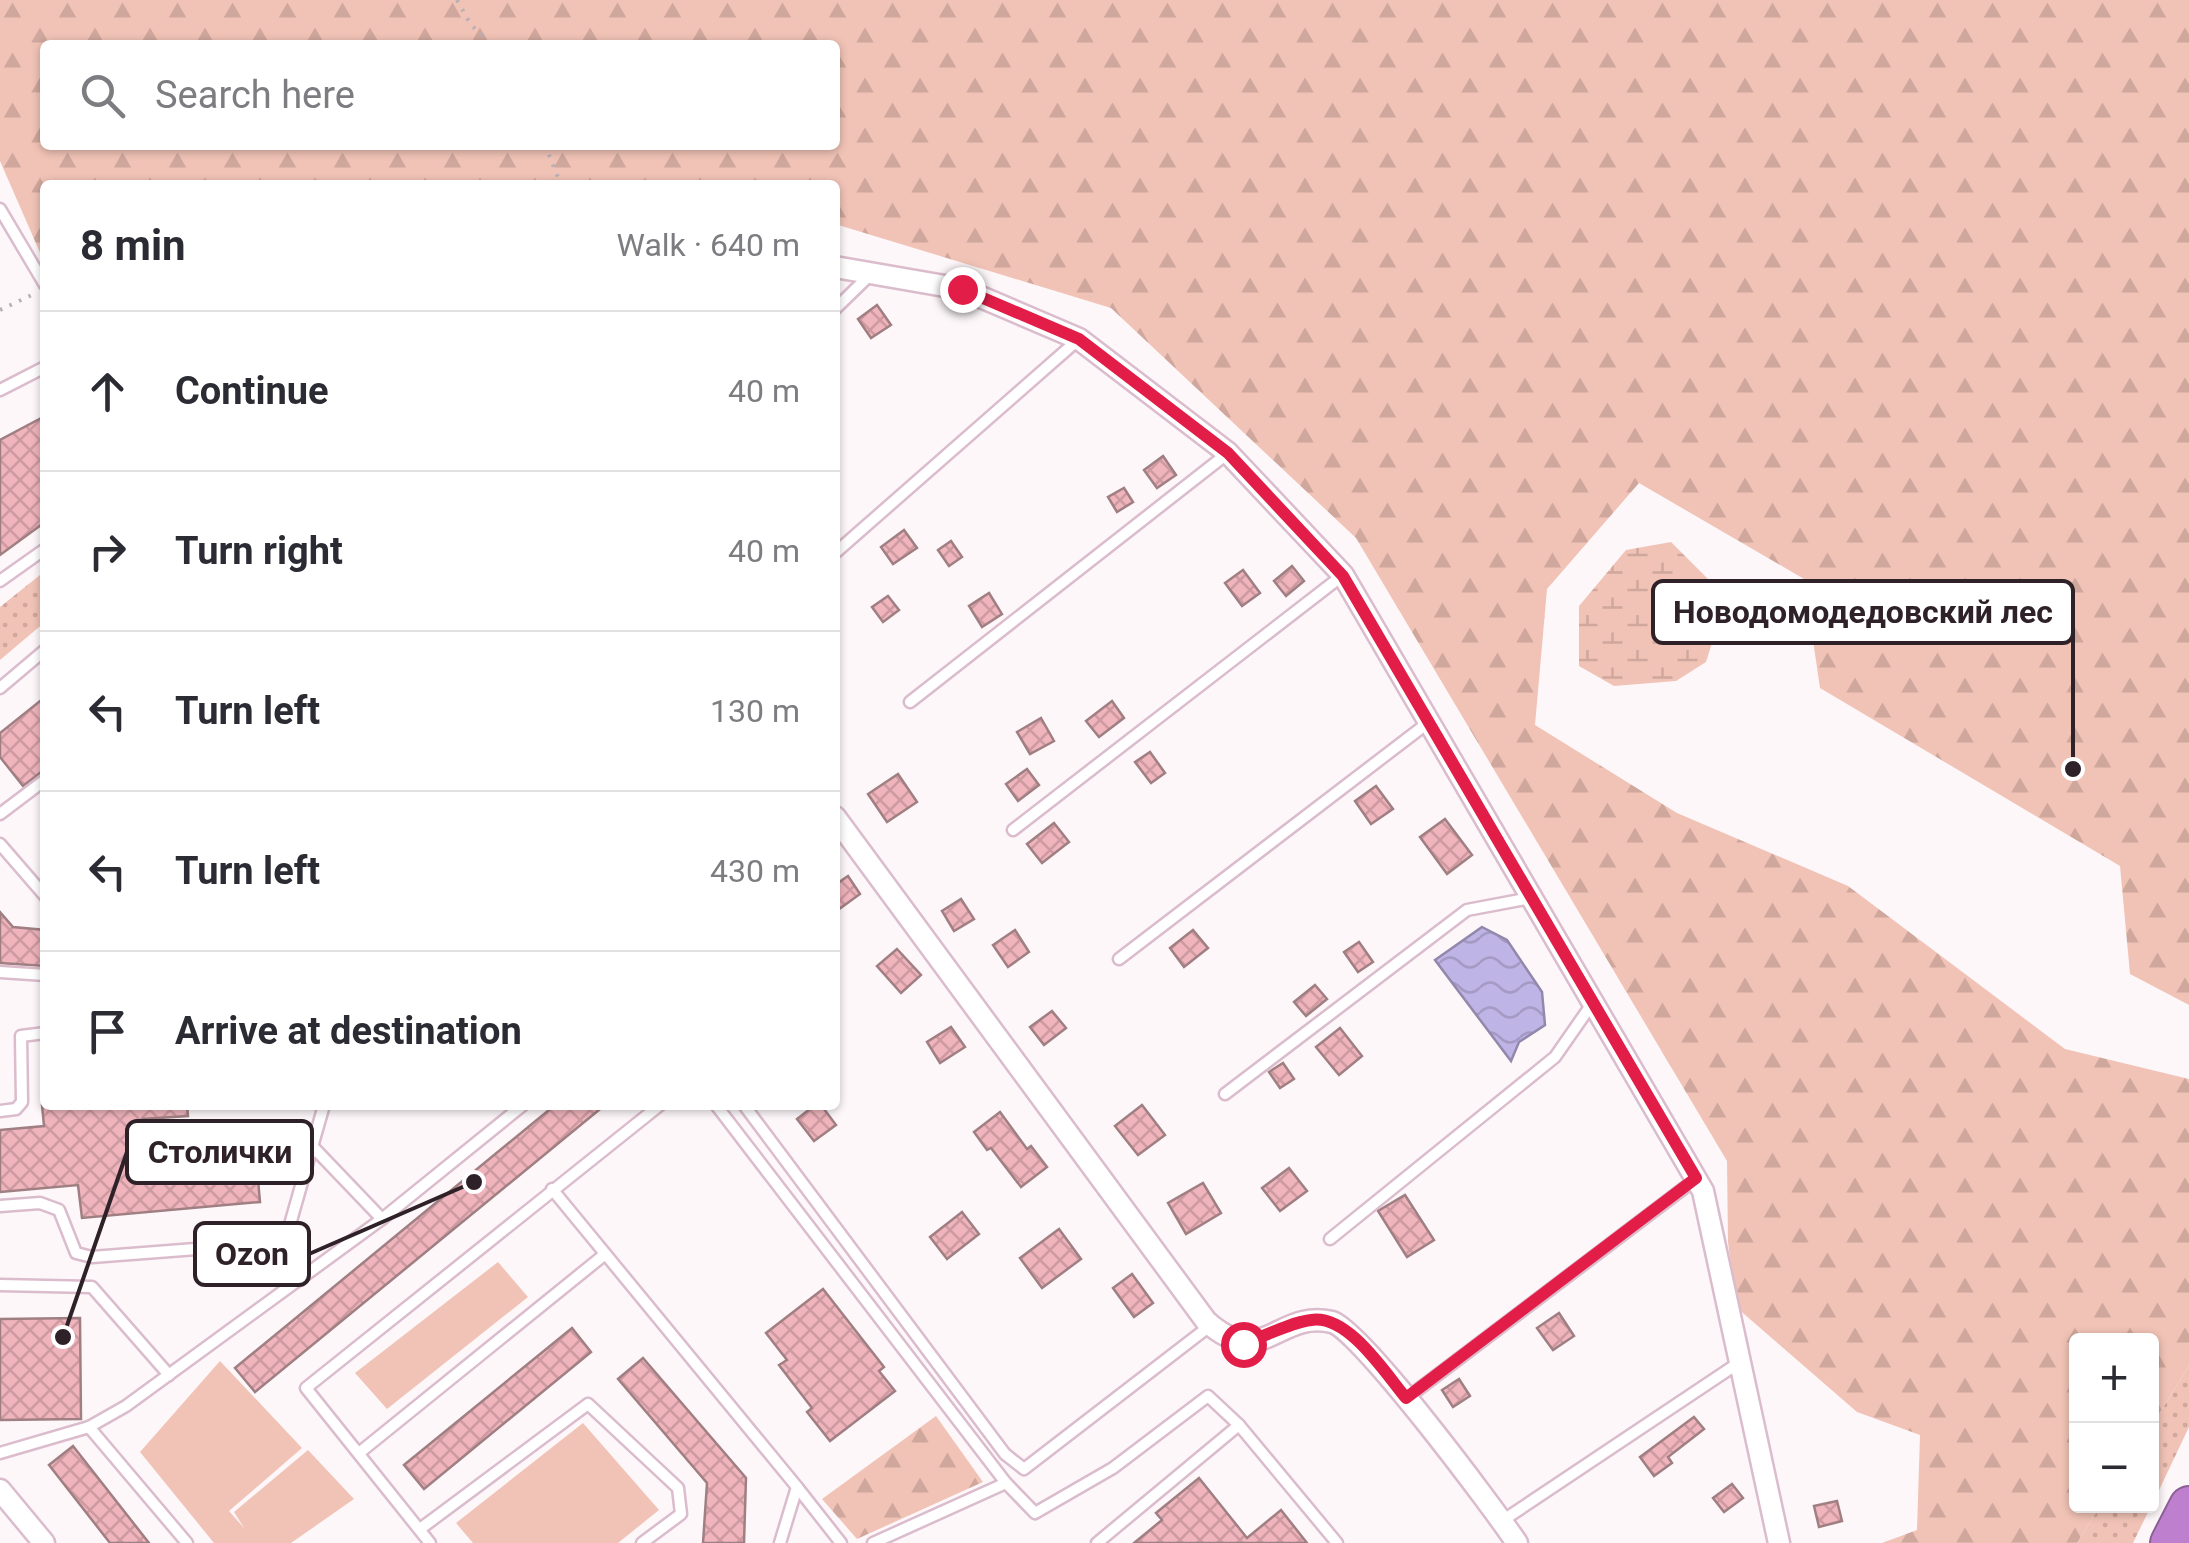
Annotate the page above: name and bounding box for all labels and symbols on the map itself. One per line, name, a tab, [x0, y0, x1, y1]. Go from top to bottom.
route end	[940, 267, 986, 313]
callout: Новодомодедовский лес	[1653, 581, 2073, 643]
text: Новодомодедовский лес	[1673, 593, 2053, 631]
callout: Столички	[127, 1121, 312, 1183]
text: Столички	[148, 1133, 292, 1171]
callout: Ozon	[195, 1223, 309, 1285]
text: Ozon	[215, 1235, 289, 1273]
route start	[1221, 1322, 1267, 1368]

